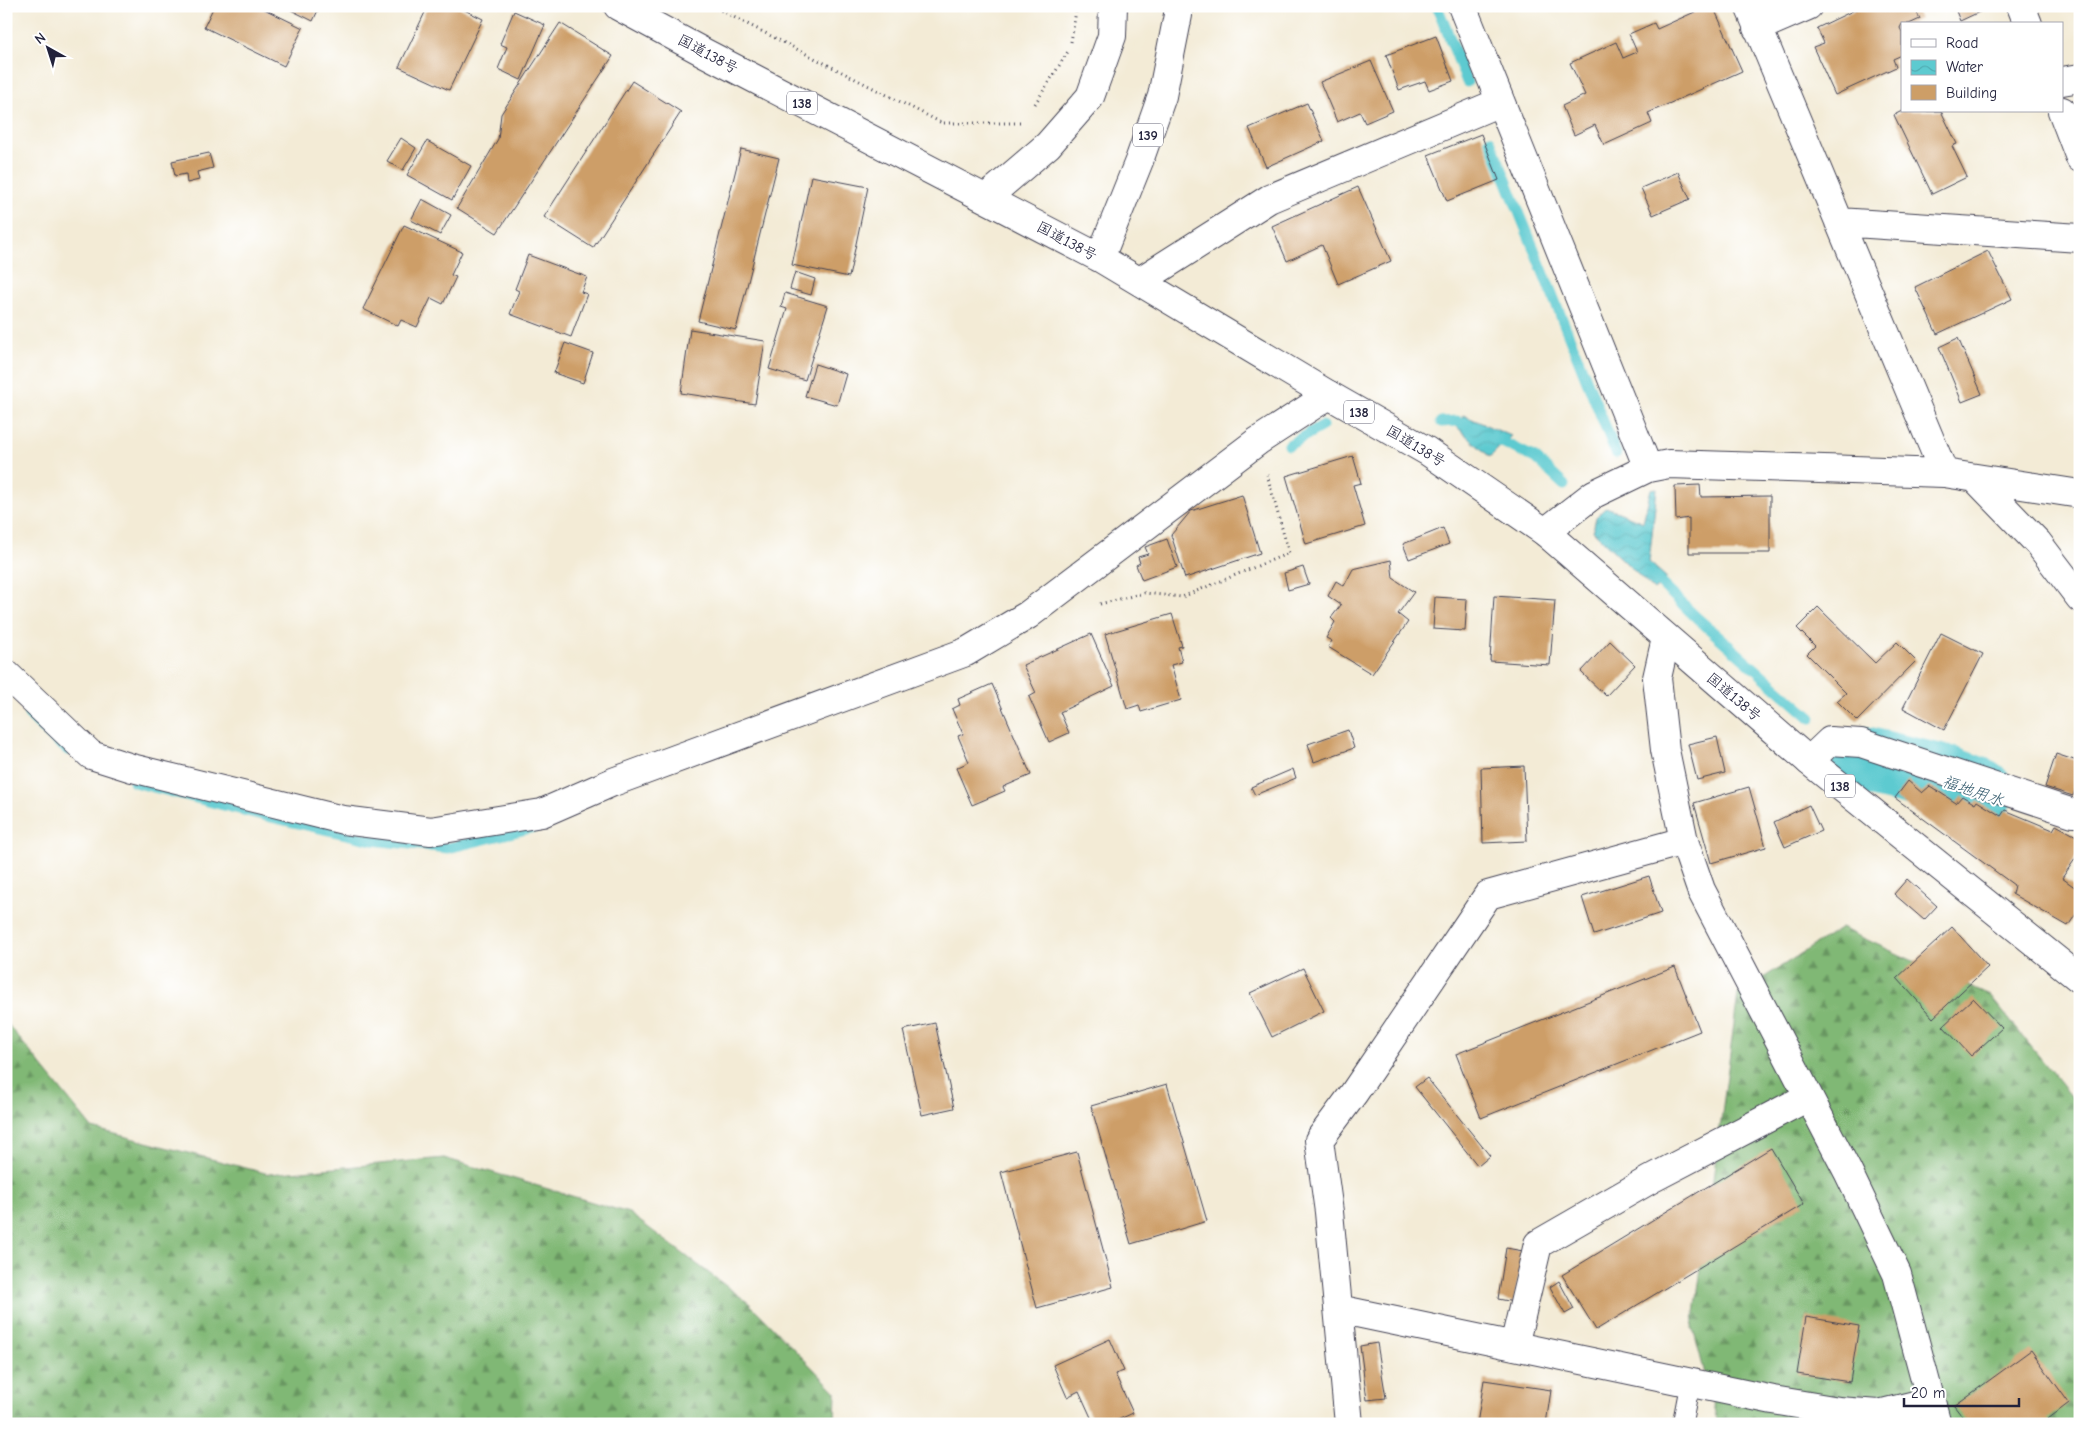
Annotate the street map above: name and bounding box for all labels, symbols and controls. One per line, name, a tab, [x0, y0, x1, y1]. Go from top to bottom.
north arrow	[22, 22, 72, 72]
legend	[1901, 22, 2064, 112]
text: N	[31, 29, 49, 48]
street label: 国道138号	[675, 30, 741, 78]
text: Road	[1946, 34, 1978, 52]
text: Water	[1946, 58, 1983, 76]
text: Building	[1946, 84, 1997, 102]
road number: 138	[787, 92, 817, 115]
road number: 139	[1133, 124, 1163, 146]
street label: 国道138号	[1034, 217, 1100, 265]
road number: 138	[1344, 401, 1374, 424]
street label: 国道138号	[1383, 421, 1449, 471]
street label: 国道138号	[1703, 669, 1765, 725]
water label: 福地用水	[1940, 772, 2006, 810]
road number: 138	[1825, 774, 1855, 798]
scale bar	[1904, 1375, 2018, 1407]
text: 20 m	[1911, 1384, 1945, 1402]

